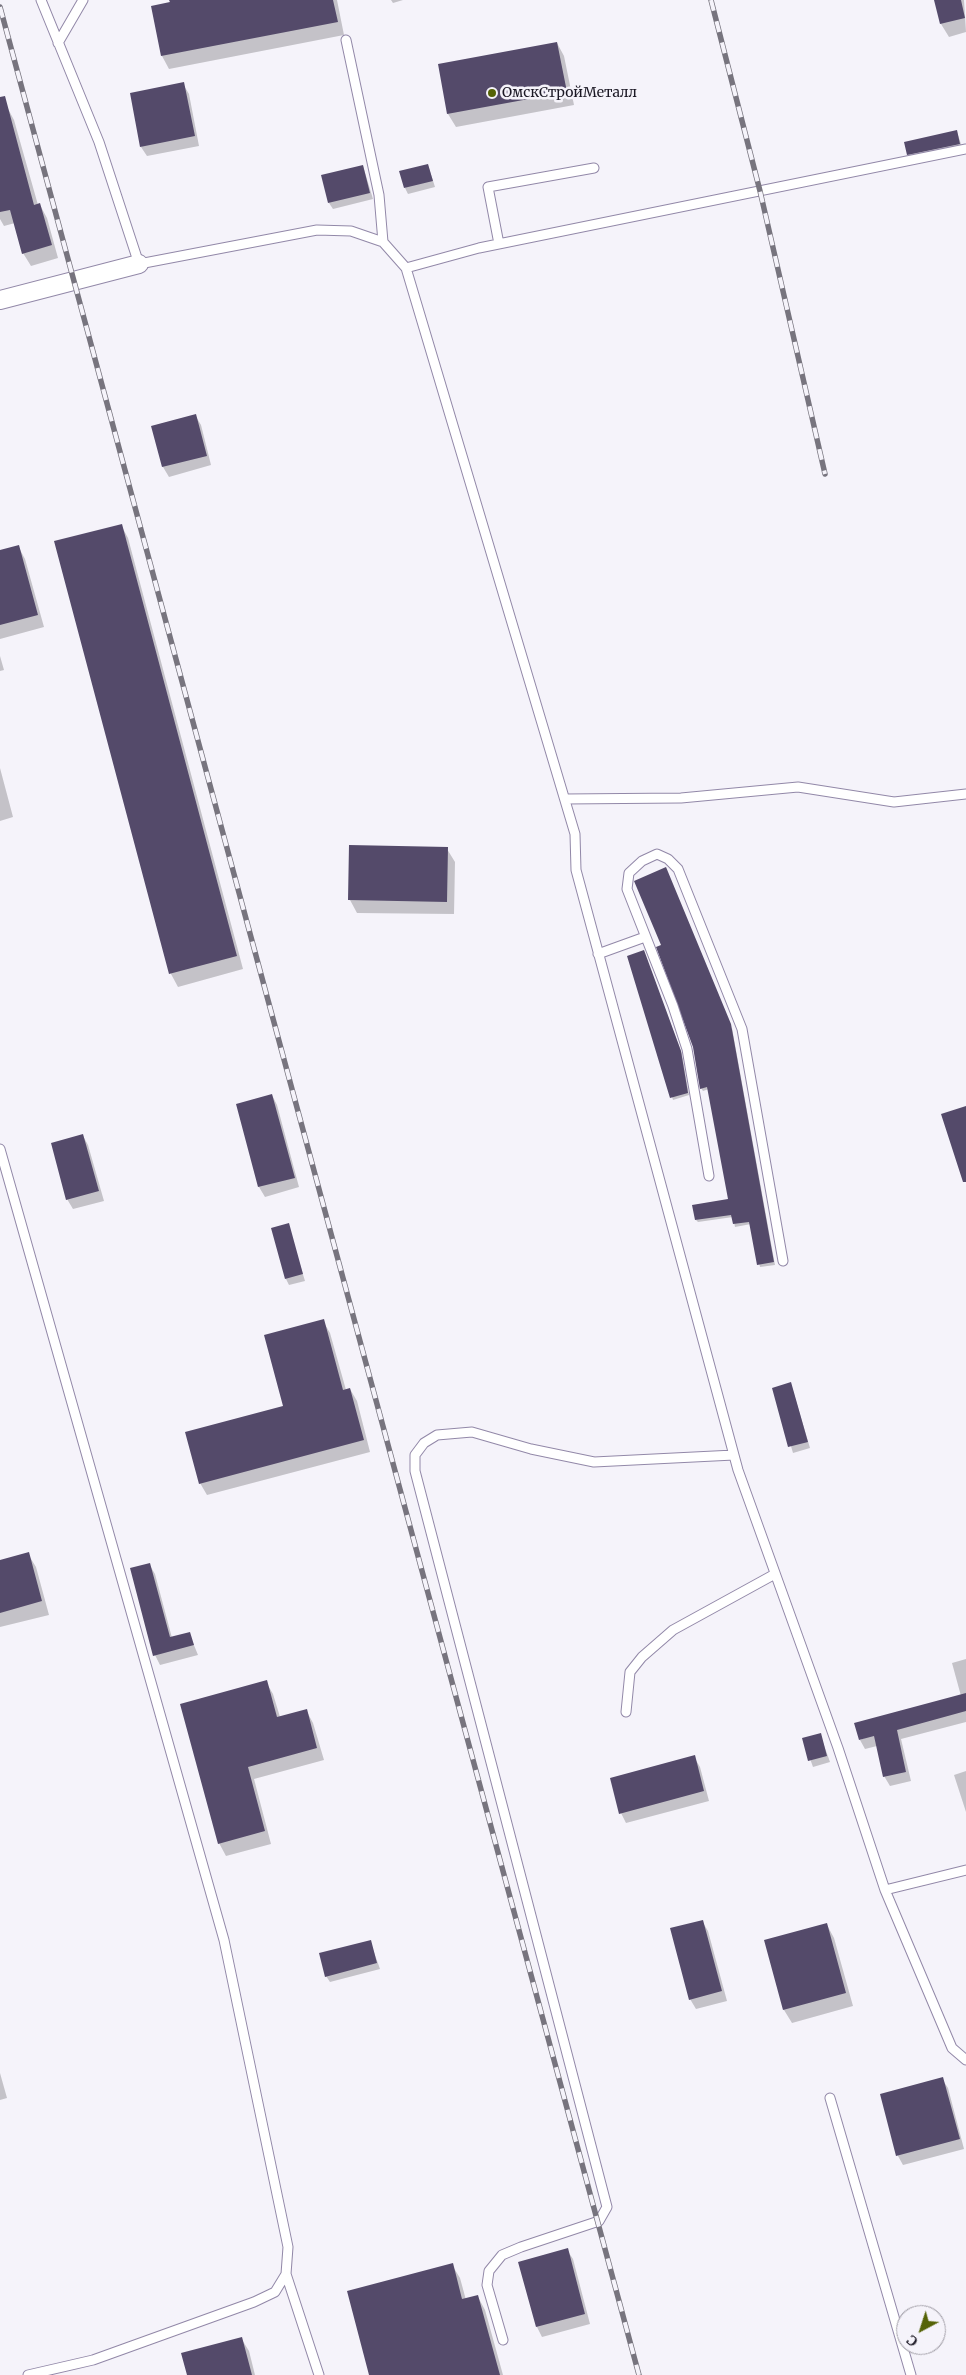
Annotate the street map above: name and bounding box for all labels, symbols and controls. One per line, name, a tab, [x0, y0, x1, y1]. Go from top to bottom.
place label: ОмскСтройМеталл	[502, 85, 637, 101]
marker: ОмскСтройМеталл	[486, 87, 498, 99]
north arrow	[896, 2305, 946, 2355]
text: С	[903, 2331, 921, 2351]

